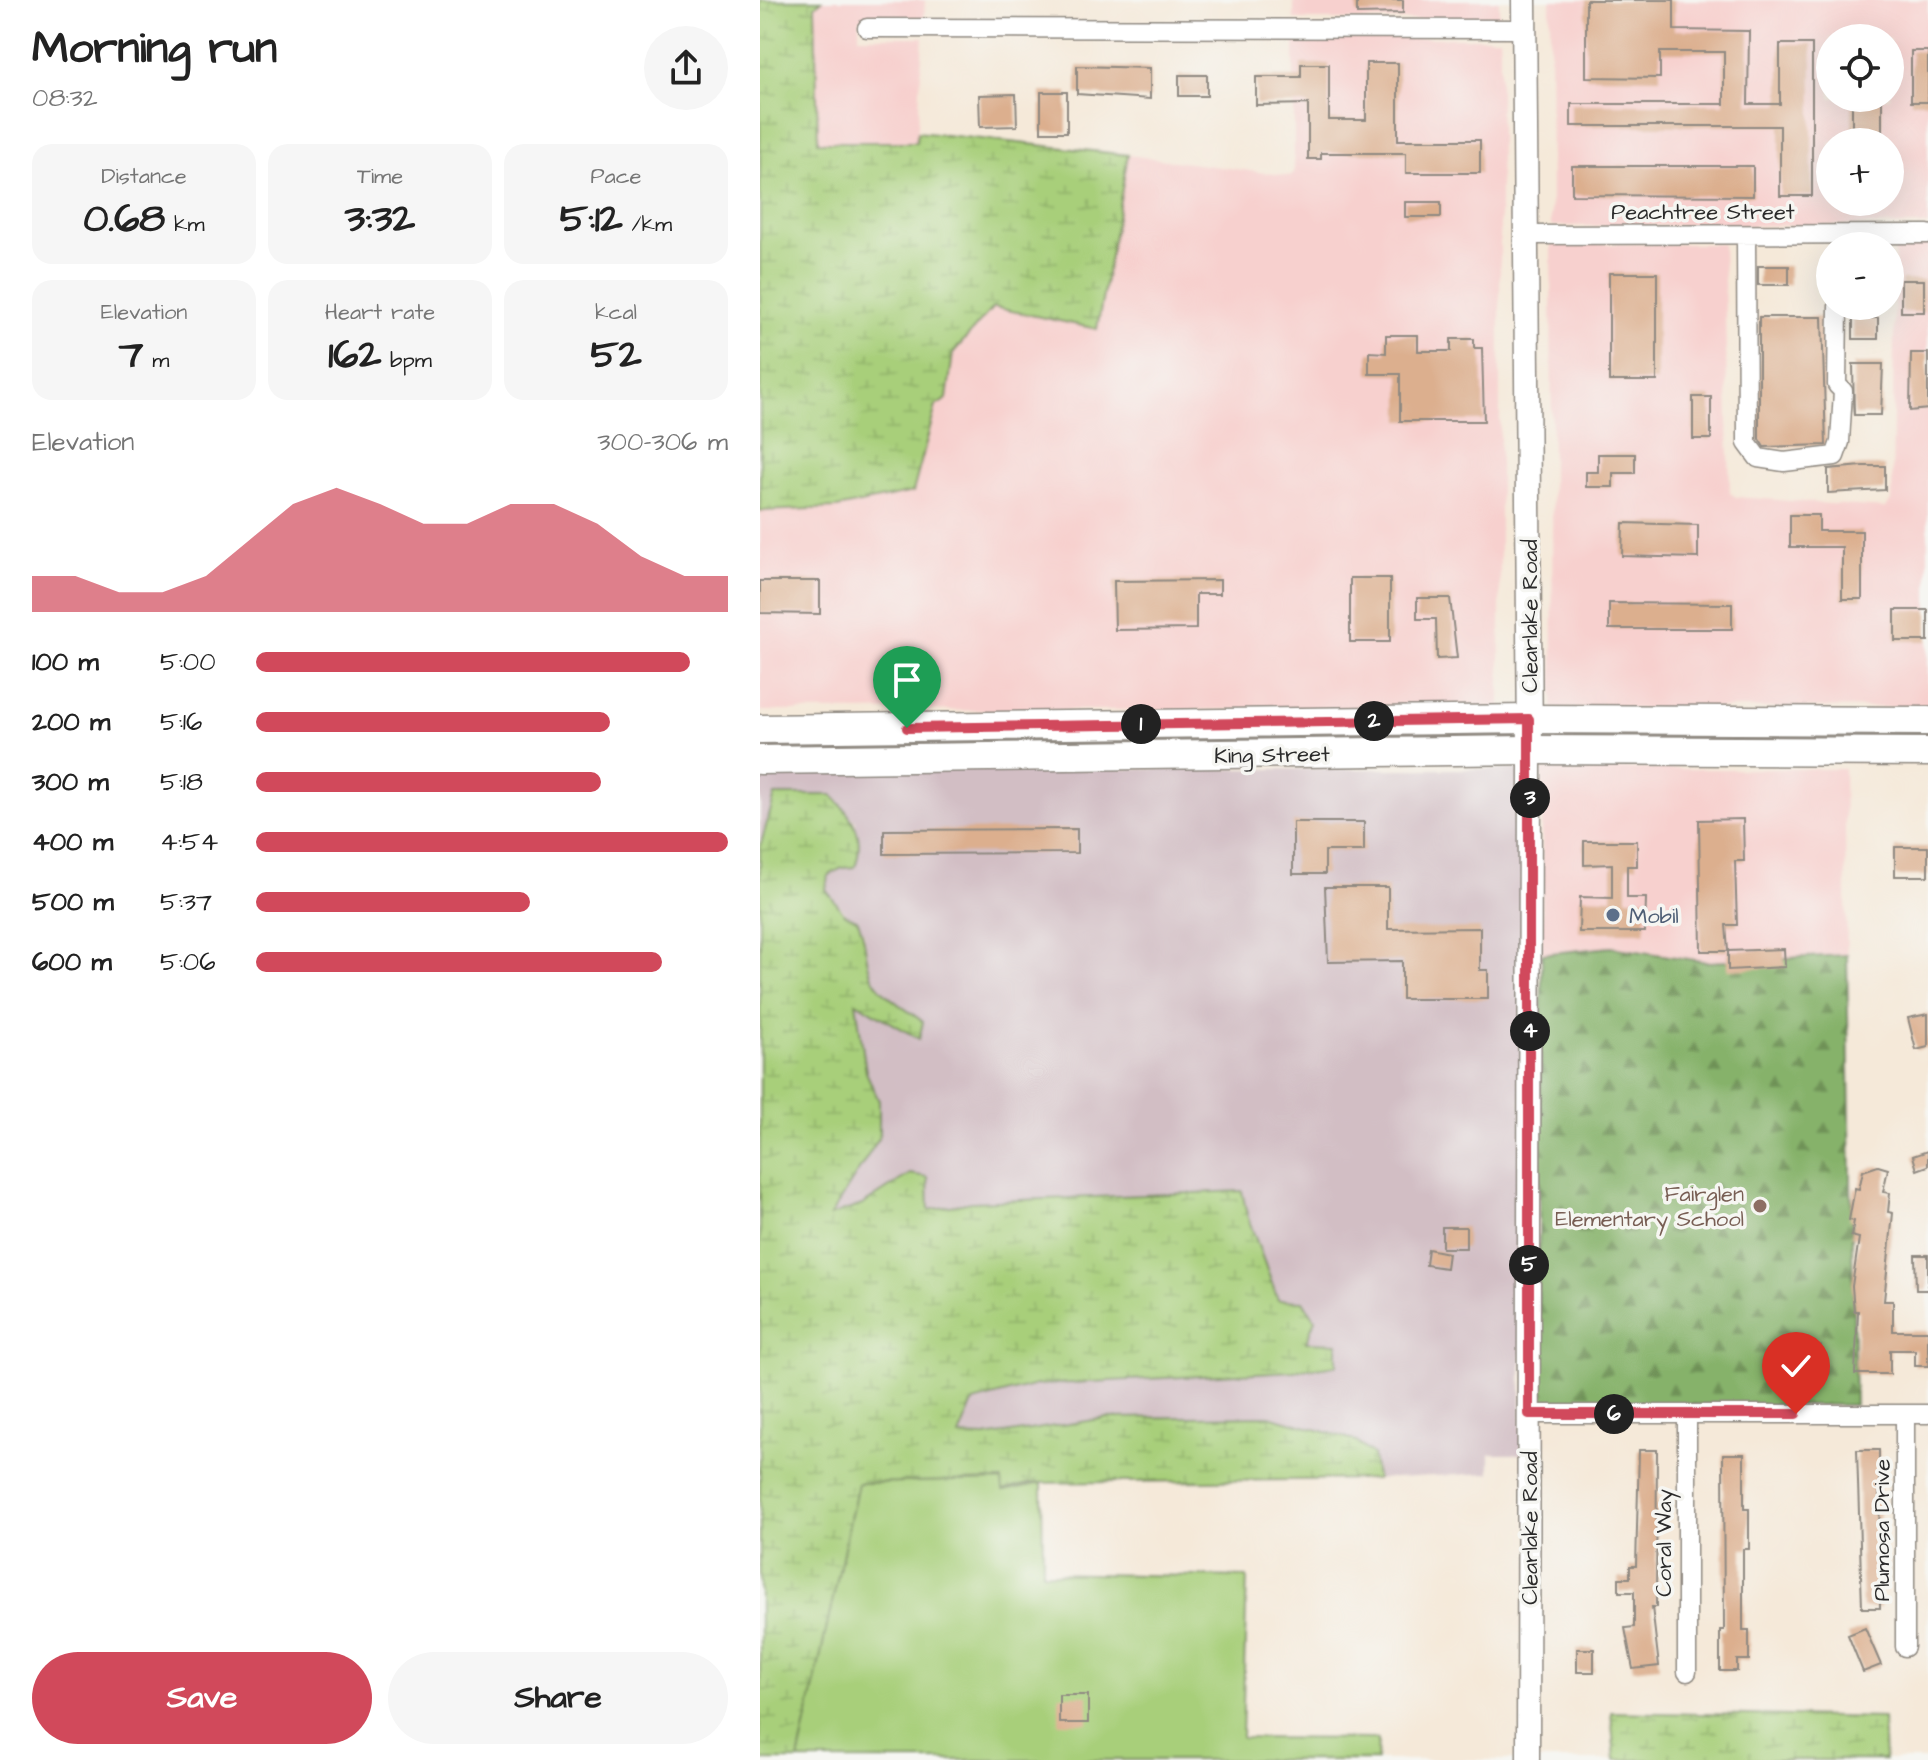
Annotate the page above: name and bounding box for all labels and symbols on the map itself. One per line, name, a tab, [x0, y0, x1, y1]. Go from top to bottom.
street label: Peachtree Street	[1611, 197, 1795, 228]
street label: Clearlake Road	[1515, 539, 1546, 693]
pin	[873, 646, 941, 728]
pin: 2	[1354, 701, 1394, 741]
pin: 1	[1121, 704, 1161, 744]
street label: King Street	[1214, 739, 1330, 773]
pin: 3	[1510, 778, 1550, 818]
place label: Mobil	[1629, 901, 1679, 932]
marker: Mobil	[1604, 906, 1622, 924]
pin: 4	[1510, 1011, 1550, 1051]
place label: Fairglen Elementary School	[1555, 1179, 1744, 1236]
marker: Fairglen Elementary School	[1751, 1197, 1769, 1215]
pin: 5	[1509, 1245, 1549, 1285]
pin	[1762, 1332, 1830, 1414]
pin: 6	[1594, 1394, 1634, 1434]
street label: Clearlake Road	[1515, 1451, 1546, 1605]
street label: Plumosa Drive	[1867, 1459, 1898, 1601]
street label: Coral Way	[1649, 1489, 1681, 1597]

